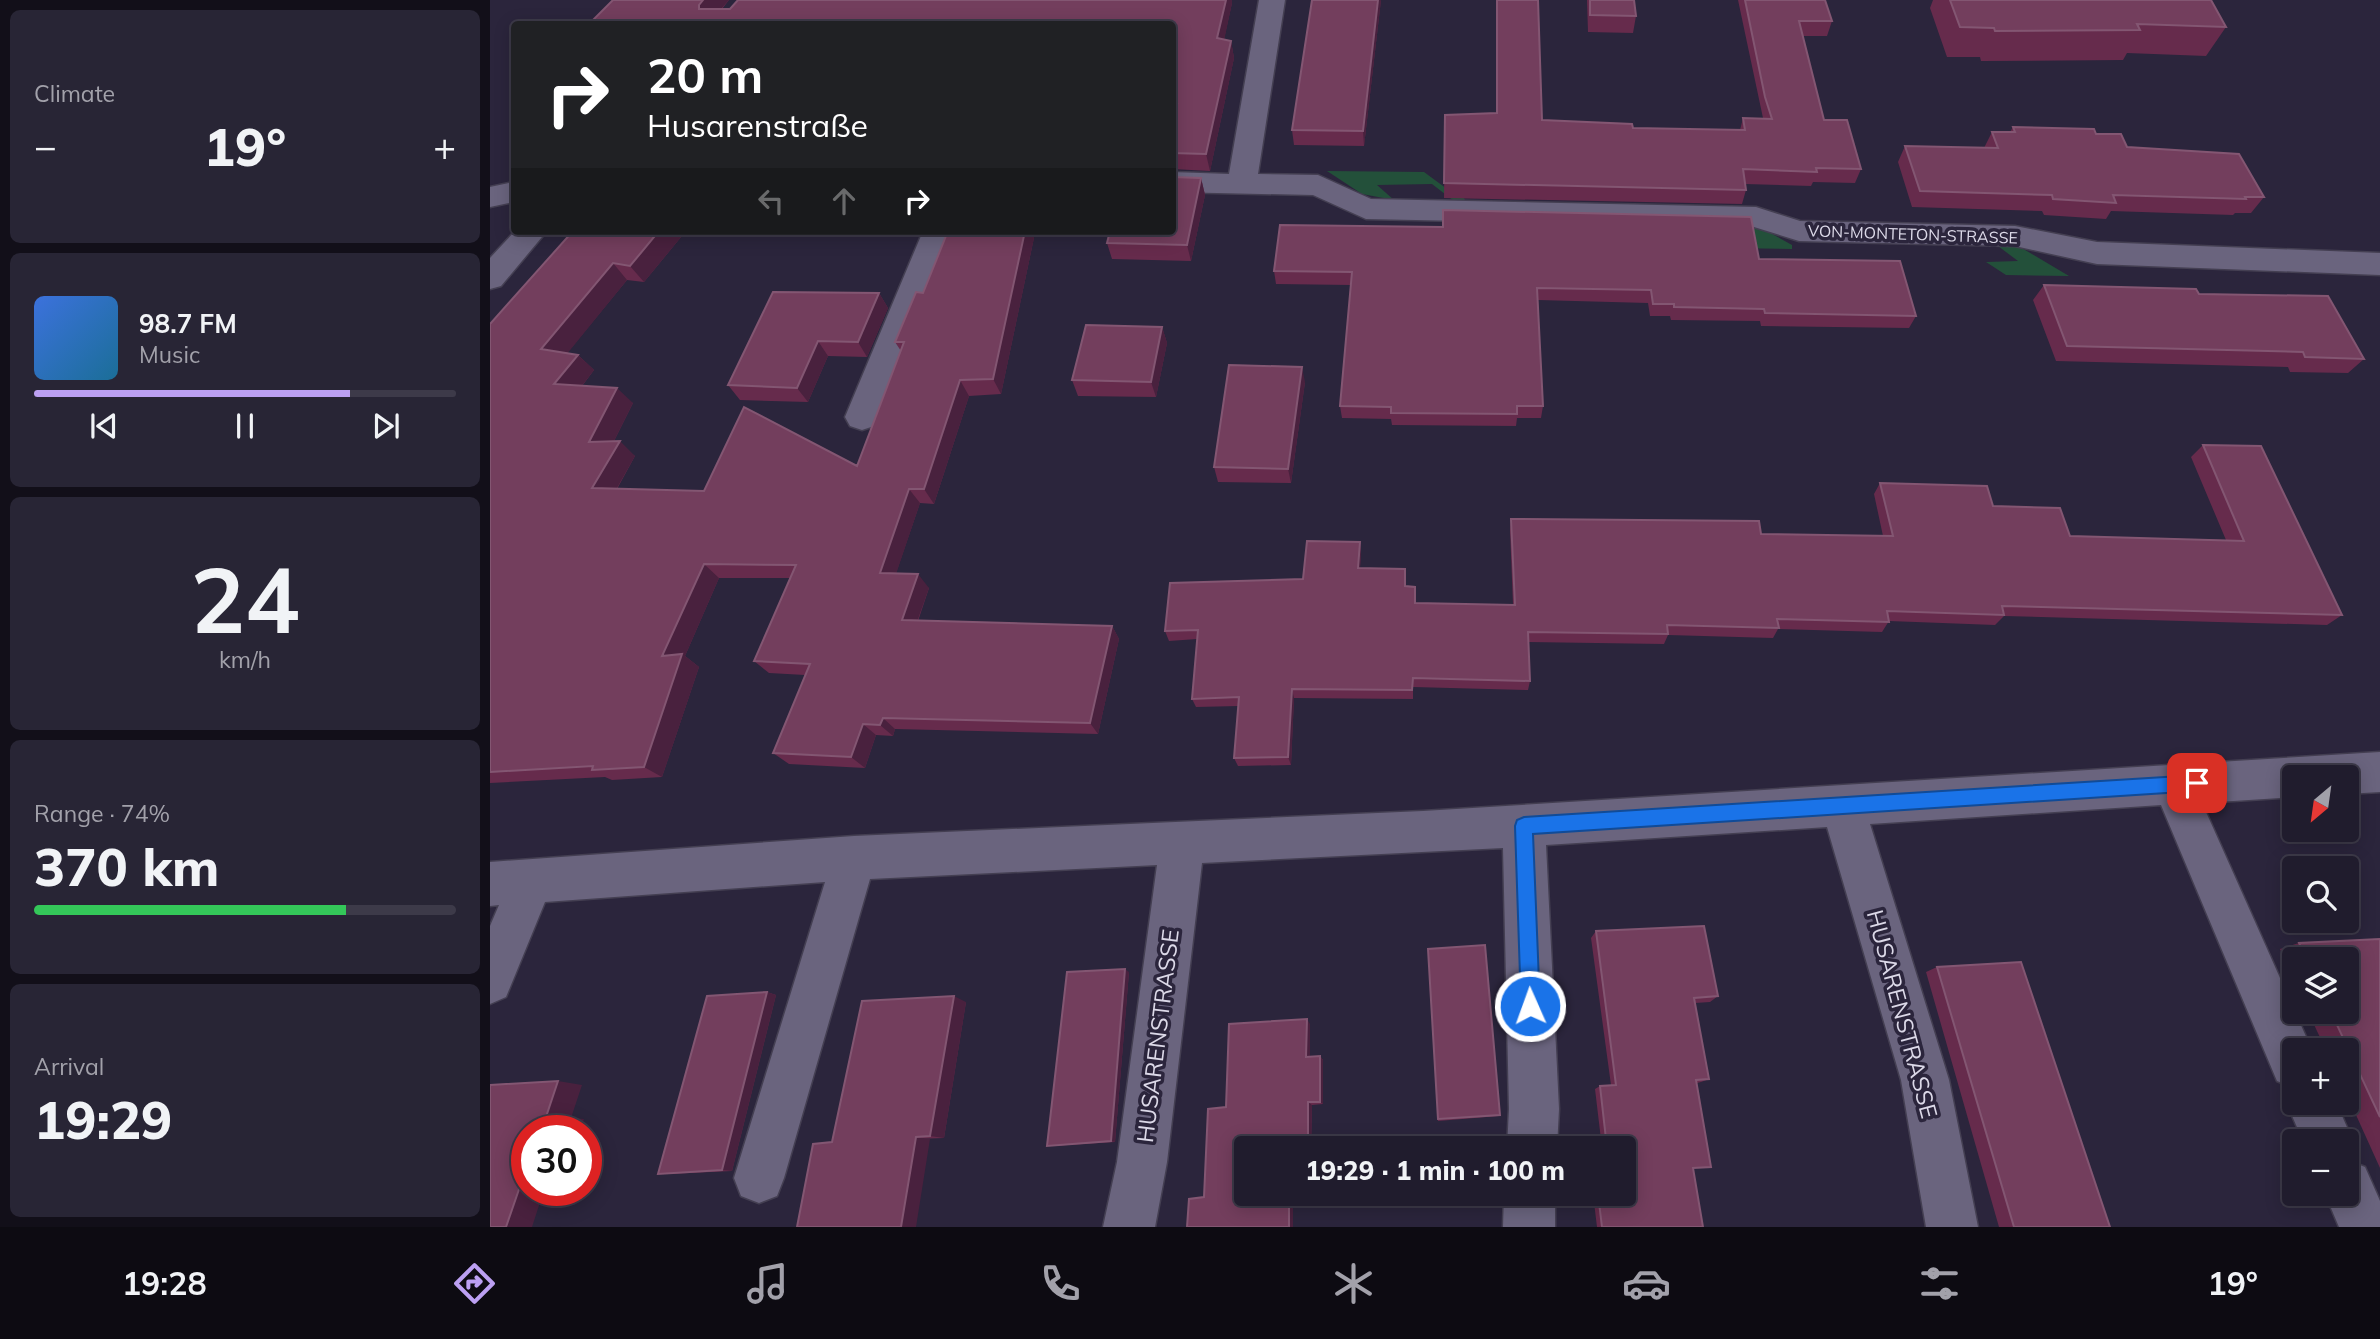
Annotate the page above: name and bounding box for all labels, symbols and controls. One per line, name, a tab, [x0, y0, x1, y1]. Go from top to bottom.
text: 20 m	[647, 44, 763, 105]
icon: right	[532, 49, 623, 140]
text: Climate	[34, 79, 115, 108]
text: Husarenstraße	[647, 105, 868, 145]
text: 19°	[204, 114, 286, 179]
text: −	[34, 122, 57, 170]
text: +	[433, 122, 456, 170]
icon: left	[752, 182, 790, 220]
icon: ahead	[825, 182, 863, 220]
icon: right	[898, 182, 936, 220]
street label: VON-MONTETON-STRASSE	[1808, 220, 2018, 248]
text: 98.7 FM	[139, 307, 237, 340]
text: Music	[139, 340, 200, 369]
icon: previous	[85, 407, 123, 445]
icon: pause	[226, 407, 264, 445]
icon: next	[367, 407, 405, 445]
text: 24	[190, 542, 300, 656]
text: km/h	[219, 645, 271, 674]
pin	[2167, 753, 2227, 813]
icon: arrive	[2178, 764, 2216, 802]
north arrow	[2282, 765, 2359, 842]
map controls	[2282, 765, 2359, 1206]
text: Range · 74%	[34, 799, 170, 828]
text: 370 km	[34, 834, 219, 899]
button: search	[2282, 856, 2359, 933]
street label: HUSARENSTRASSE	[1861, 906, 1944, 1121]
street label: HUSARENSTRASSE	[1130, 928, 1185, 1144]
button: layers	[2282, 947, 2359, 1024]
position arrow	[1493, 969, 1567, 1043]
button: +	[2282, 1038, 2359, 1115]
text: Arrival	[34, 1052, 104, 1081]
text: 19:29	[34, 1087, 172, 1152]
speed limit sign: 30	[511, 1115, 602, 1206]
button: −	[2282, 1129, 2359, 1206]
text: 19:29 · 1 min · 100 m	[1305, 1154, 1565, 1187]
icon: directions	[450, 1259, 499, 1308]
icon: music	[743, 1259, 792, 1308]
icon: phone	[1036, 1259, 1085, 1308]
icon: climate	[1329, 1259, 1378, 1308]
icon: car	[1622, 1259, 1671, 1308]
icon: filters	[1915, 1259, 1964, 1308]
text: 19:28	[122, 1263, 207, 1303]
text: 19°	[2207, 1263, 2258, 1303]

